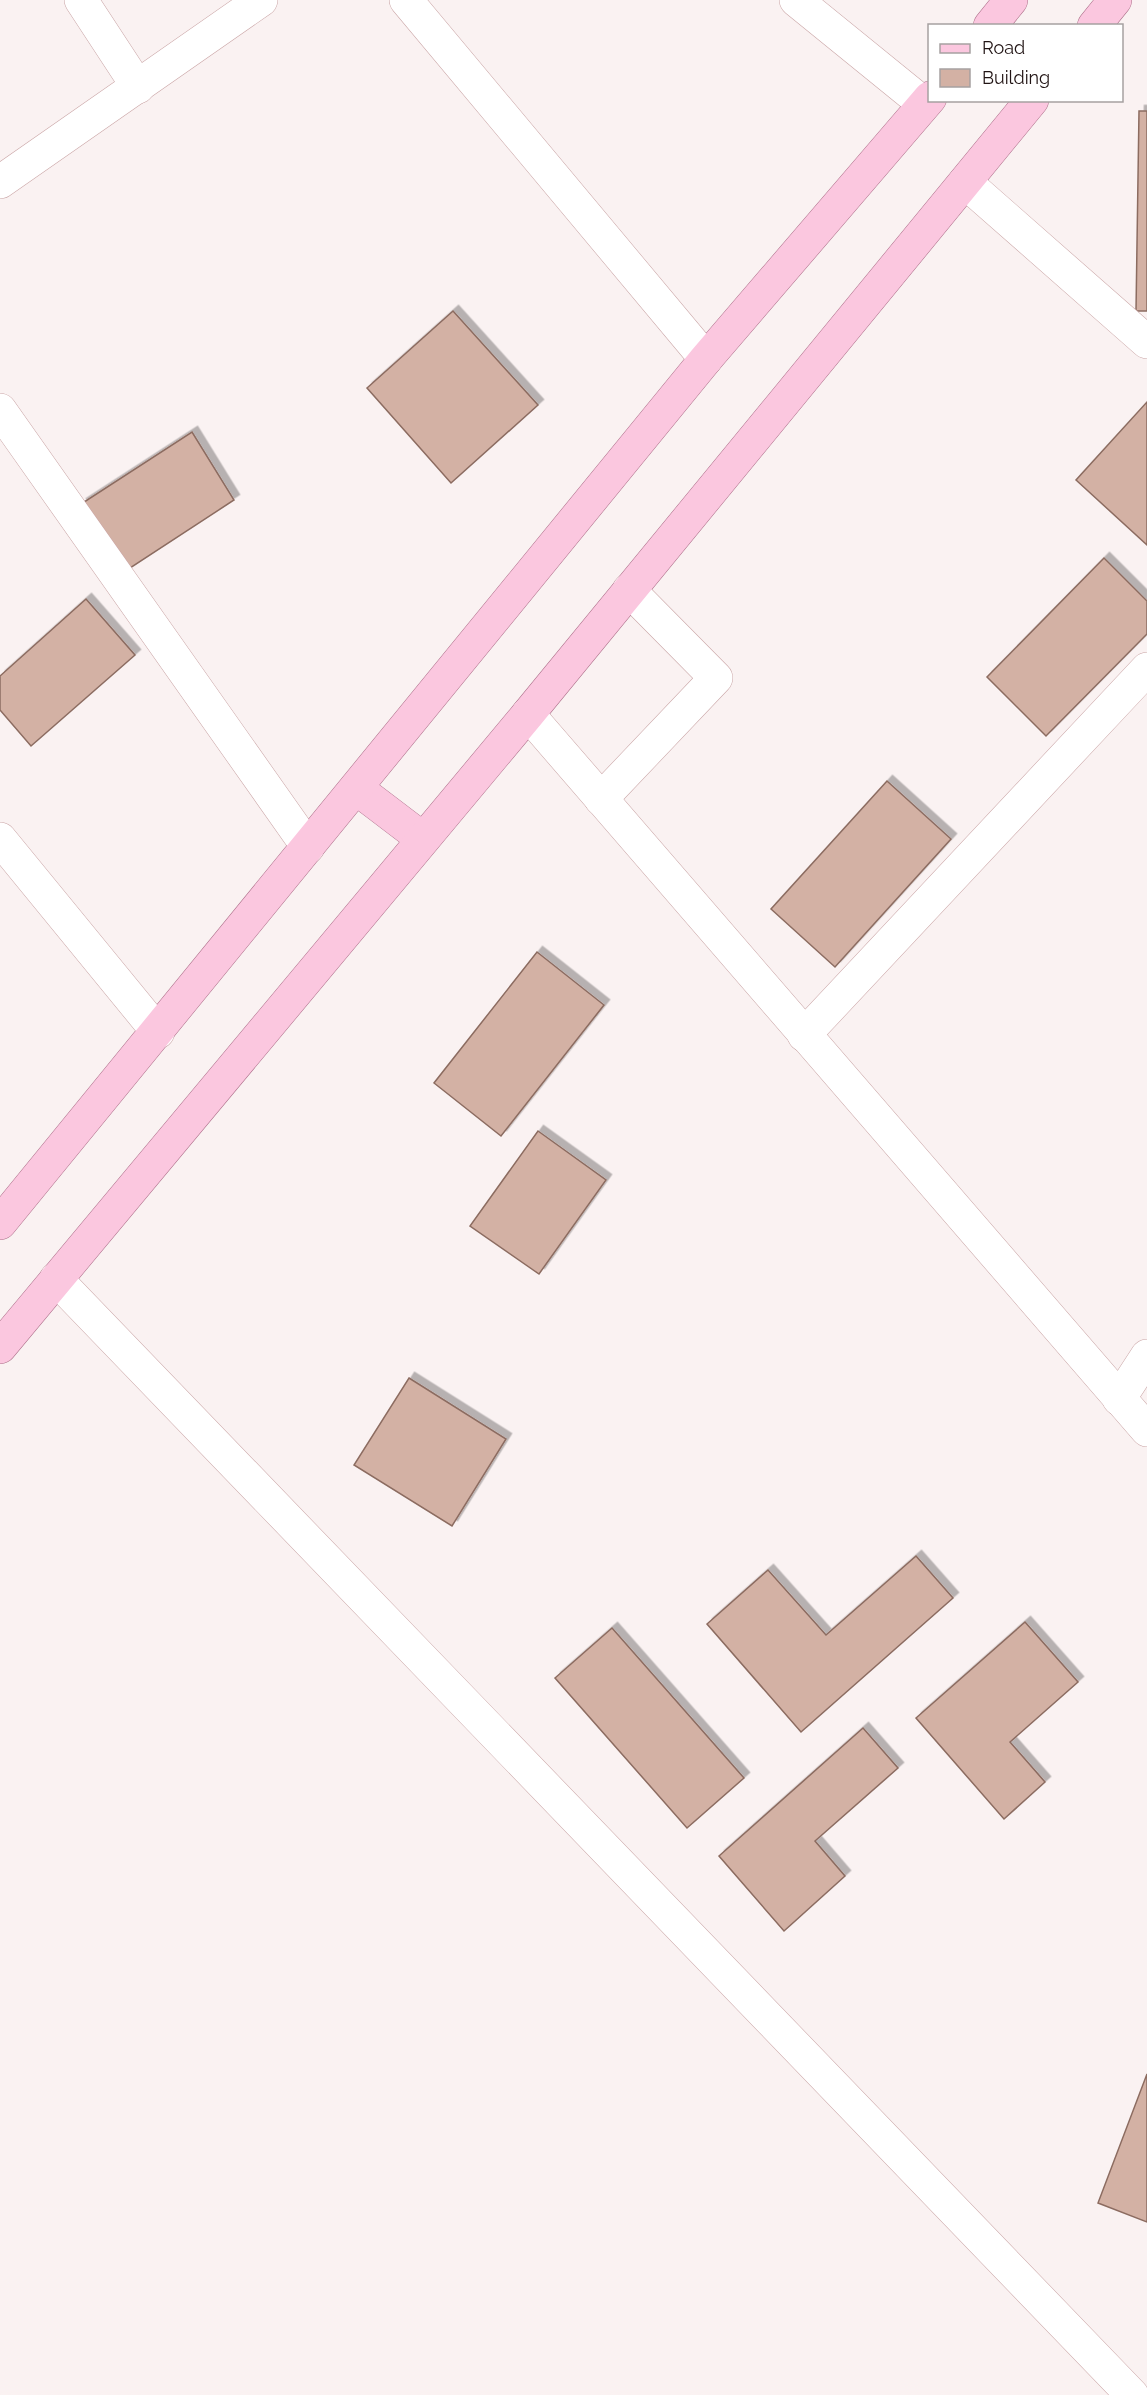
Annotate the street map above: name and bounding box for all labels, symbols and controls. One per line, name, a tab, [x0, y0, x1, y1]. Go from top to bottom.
legend	[928, 24, 1123, 102]
text: Road	[982, 37, 1025, 58]
text: Building	[982, 67, 1050, 88]

